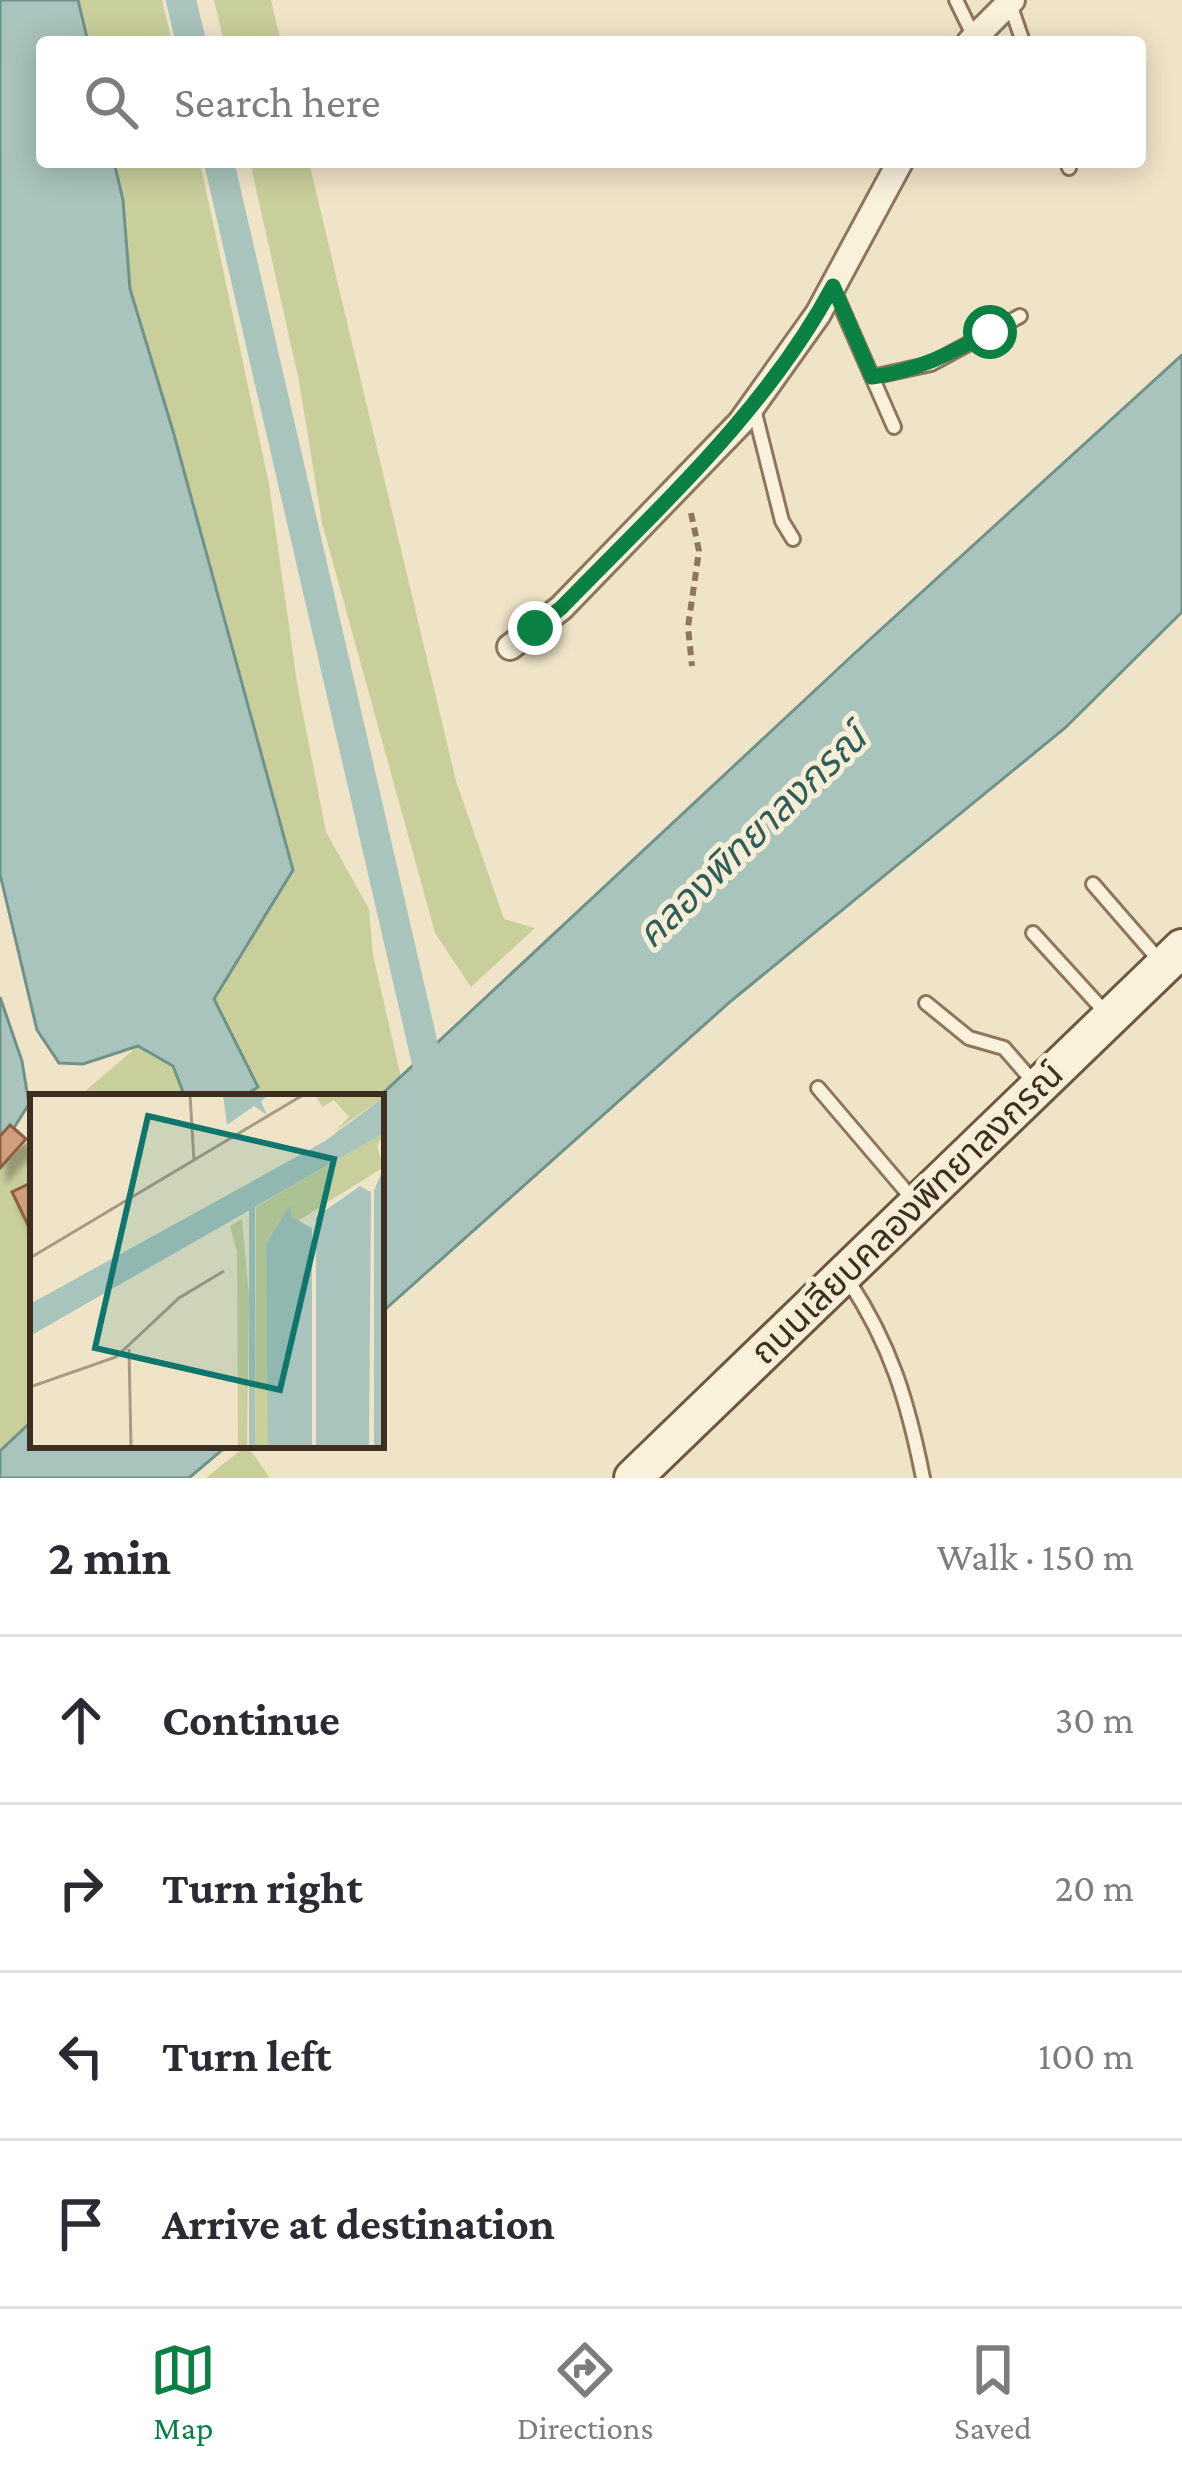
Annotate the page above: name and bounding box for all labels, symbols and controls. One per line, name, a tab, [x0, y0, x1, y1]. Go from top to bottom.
search box	[36, 36, 1146, 168]
icon: search	[78, 69, 144, 135]
text: Search here	[174, 77, 381, 127]
route start	[963, 305, 1017, 359]
route end	[508, 601, 562, 655]
water label: คลองพิทยาลงกรณ์	[628, 711, 879, 956]
street label: ถนนเลียบคลองพิทยาลงกรณ์	[743, 1054, 1071, 1372]
inset map	[30, 1094, 384, 1448]
text: 2 min	[48, 1528, 171, 1585]
text: Walk · 150 m	[937, 1535, 1134, 1578]
icon: ahead	[48, 1687, 114, 1753]
text: Continue	[162, 1695, 340, 1745]
text: 30 m	[1055, 1698, 1134, 1741]
icon: right	[48, 1855, 114, 1921]
text: Turn right	[162, 1863, 363, 1913]
text: 20 m	[1055, 1866, 1134, 1909]
icon: left	[48, 2023, 114, 2089]
text: Turn left	[162, 2031, 331, 2081]
text: 100 m	[1038, 2034, 1134, 2077]
icon: arrive	[48, 2191, 114, 2257]
text: Arrive at destination	[162, 2199, 555, 2249]
tab: Map	[150, 2337, 216, 2446]
tab: Directions	[517, 2337, 654, 2446]
tab: Saved	[954, 2337, 1032, 2446]

